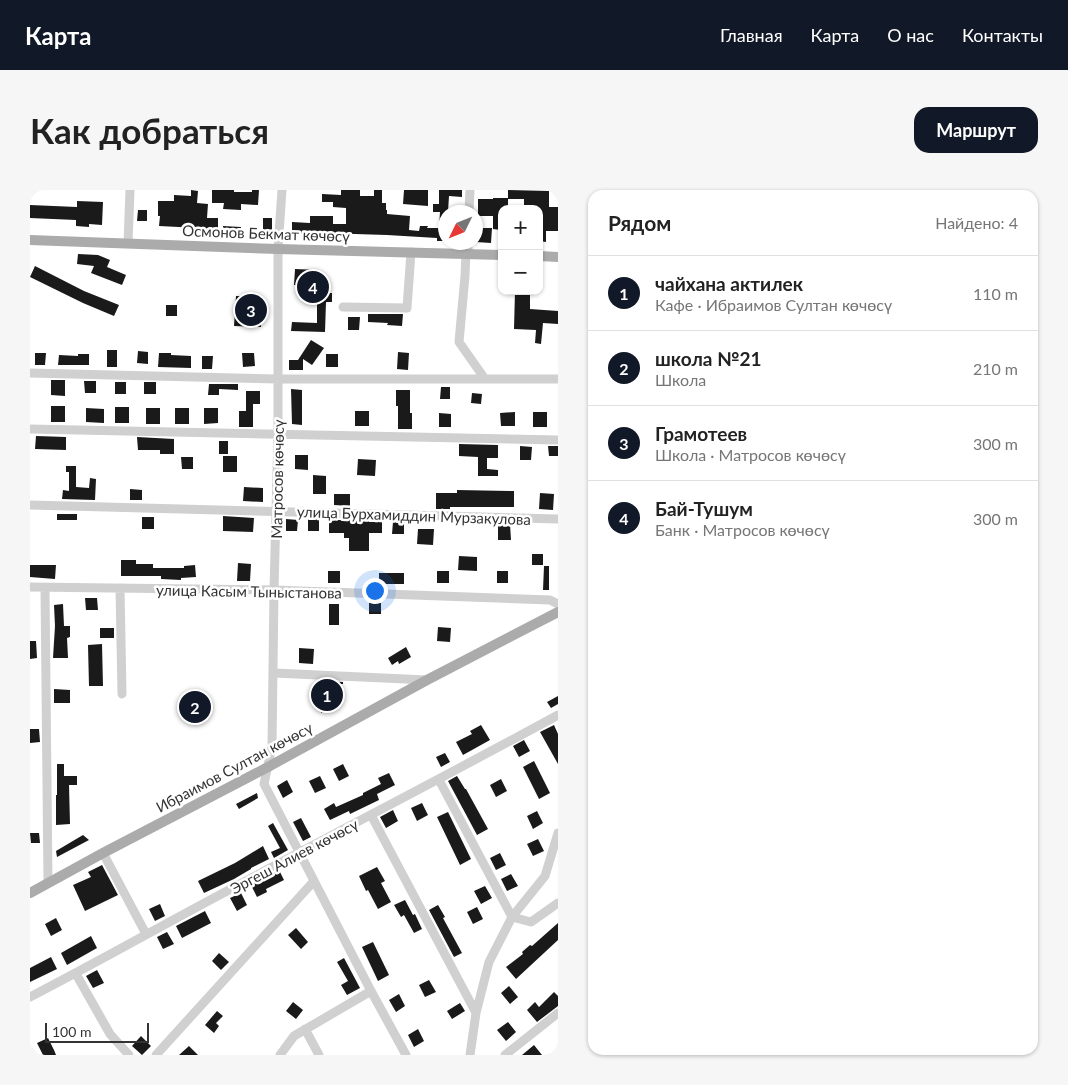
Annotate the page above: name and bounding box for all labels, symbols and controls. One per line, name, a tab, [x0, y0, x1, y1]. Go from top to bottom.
text: Карта	[25, 21, 92, 50]
text: Главная	[720, 24, 783, 46]
text: Карта	[811, 24, 859, 46]
text: О нас	[887, 24, 934, 46]
text: Контакты	[962, 24, 1043, 46]
button: Маршрут	[914, 107, 1038, 153]
text: Как добраться	[30, 109, 269, 151]
north arrow	[438, 205, 483, 250]
map controls	[498, 205, 543, 295]
button: +	[498, 205, 543, 250]
text: Рядом	[608, 210, 671, 235]
text: Найдено: 4	[935, 213, 1018, 232]
street label: Осмонов Бекмат көчөсү	[182, 221, 350, 245]
button: −	[498, 250, 543, 295]
pin: 4	[297, 268, 329, 306]
text: чайхана актилек	[655, 272, 803, 295]
text: 1	[619, 284, 629, 303]
text: 110 m	[973, 284, 1018, 303]
pin: 3	[235, 291, 267, 329]
text: Кафе · Ибраимов Султан көчөсү	[655, 295, 892, 314]
text: школа №21	[655, 347, 761, 370]
text: 2	[619, 359, 629, 378]
text: 210 m	[973, 359, 1018, 378]
text: Школа	[655, 370, 706, 389]
street label: Матросов көчөсү	[267, 419, 287, 539]
text: Грамотеев	[655, 422, 747, 445]
text: 3	[619, 434, 629, 453]
text: 300 m	[973, 434, 1018, 453]
text: Школа · Матросов көчөсү	[655, 445, 846, 464]
text: Бай-Тушум	[655, 497, 753, 520]
street label: улица Бурхамиддин Мурзакулова	[297, 502, 531, 528]
text: 4	[619, 509, 629, 528]
text: 300 m	[973, 509, 1018, 528]
text: Банк · Матросов көчөсү	[655, 520, 830, 539]
your location	[362, 578, 388, 604]
street label: улица Касым Тыныстанова	[156, 580, 342, 602]
pin: 1	[311, 676, 343, 714]
pin: 2	[179, 688, 211, 726]
street label: Ибраимов Султан көчөсү	[153, 718, 316, 816]
street label: Эргеш Алиев көчөсү	[227, 815, 361, 897]
scale bar	[45, 1020, 149, 1043]
text: 100 m	[52, 1023, 91, 1040]

